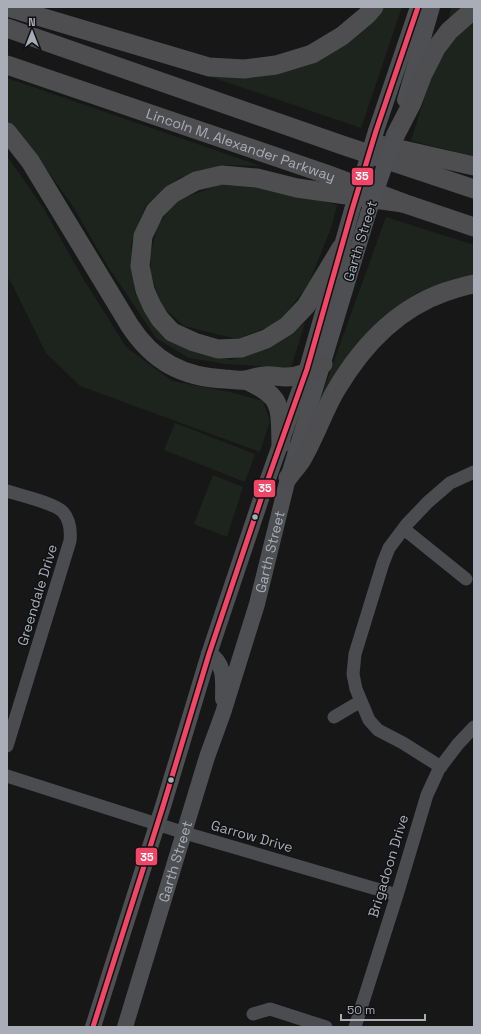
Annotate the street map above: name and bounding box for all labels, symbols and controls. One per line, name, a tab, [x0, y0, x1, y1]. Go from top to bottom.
north arrow	[12, 12, 52, 52]
text: N	[28, 15, 36, 29]
street label: Lincoln M. Alexander Parkway	[144, 104, 338, 186]
line badge: 35	[351, 167, 374, 186]
text: 35	[355, 169, 369, 183]
street label: Garth Street	[339, 198, 381, 284]
line badge: 35	[253, 479, 276, 498]
text: 35	[258, 481, 272, 495]
street label: Garth Street	[251, 509, 289, 595]
unlabelled marker	[250, 512, 260, 522]
street label: Greendale Drive	[13, 542, 61, 648]
unlabelled marker	[166, 775, 176, 785]
street label: Brigadoon Drive	[364, 812, 412, 920]
street label: Garrow Drive	[209, 816, 295, 856]
street label: Garth Street	[154, 819, 196, 904]
line badge: 35	[135, 847, 158, 866]
text: 35	[140, 850, 154, 864]
scale bar	[341, 996, 425, 1022]
text: 50 m	[347, 1002, 375, 1018]

